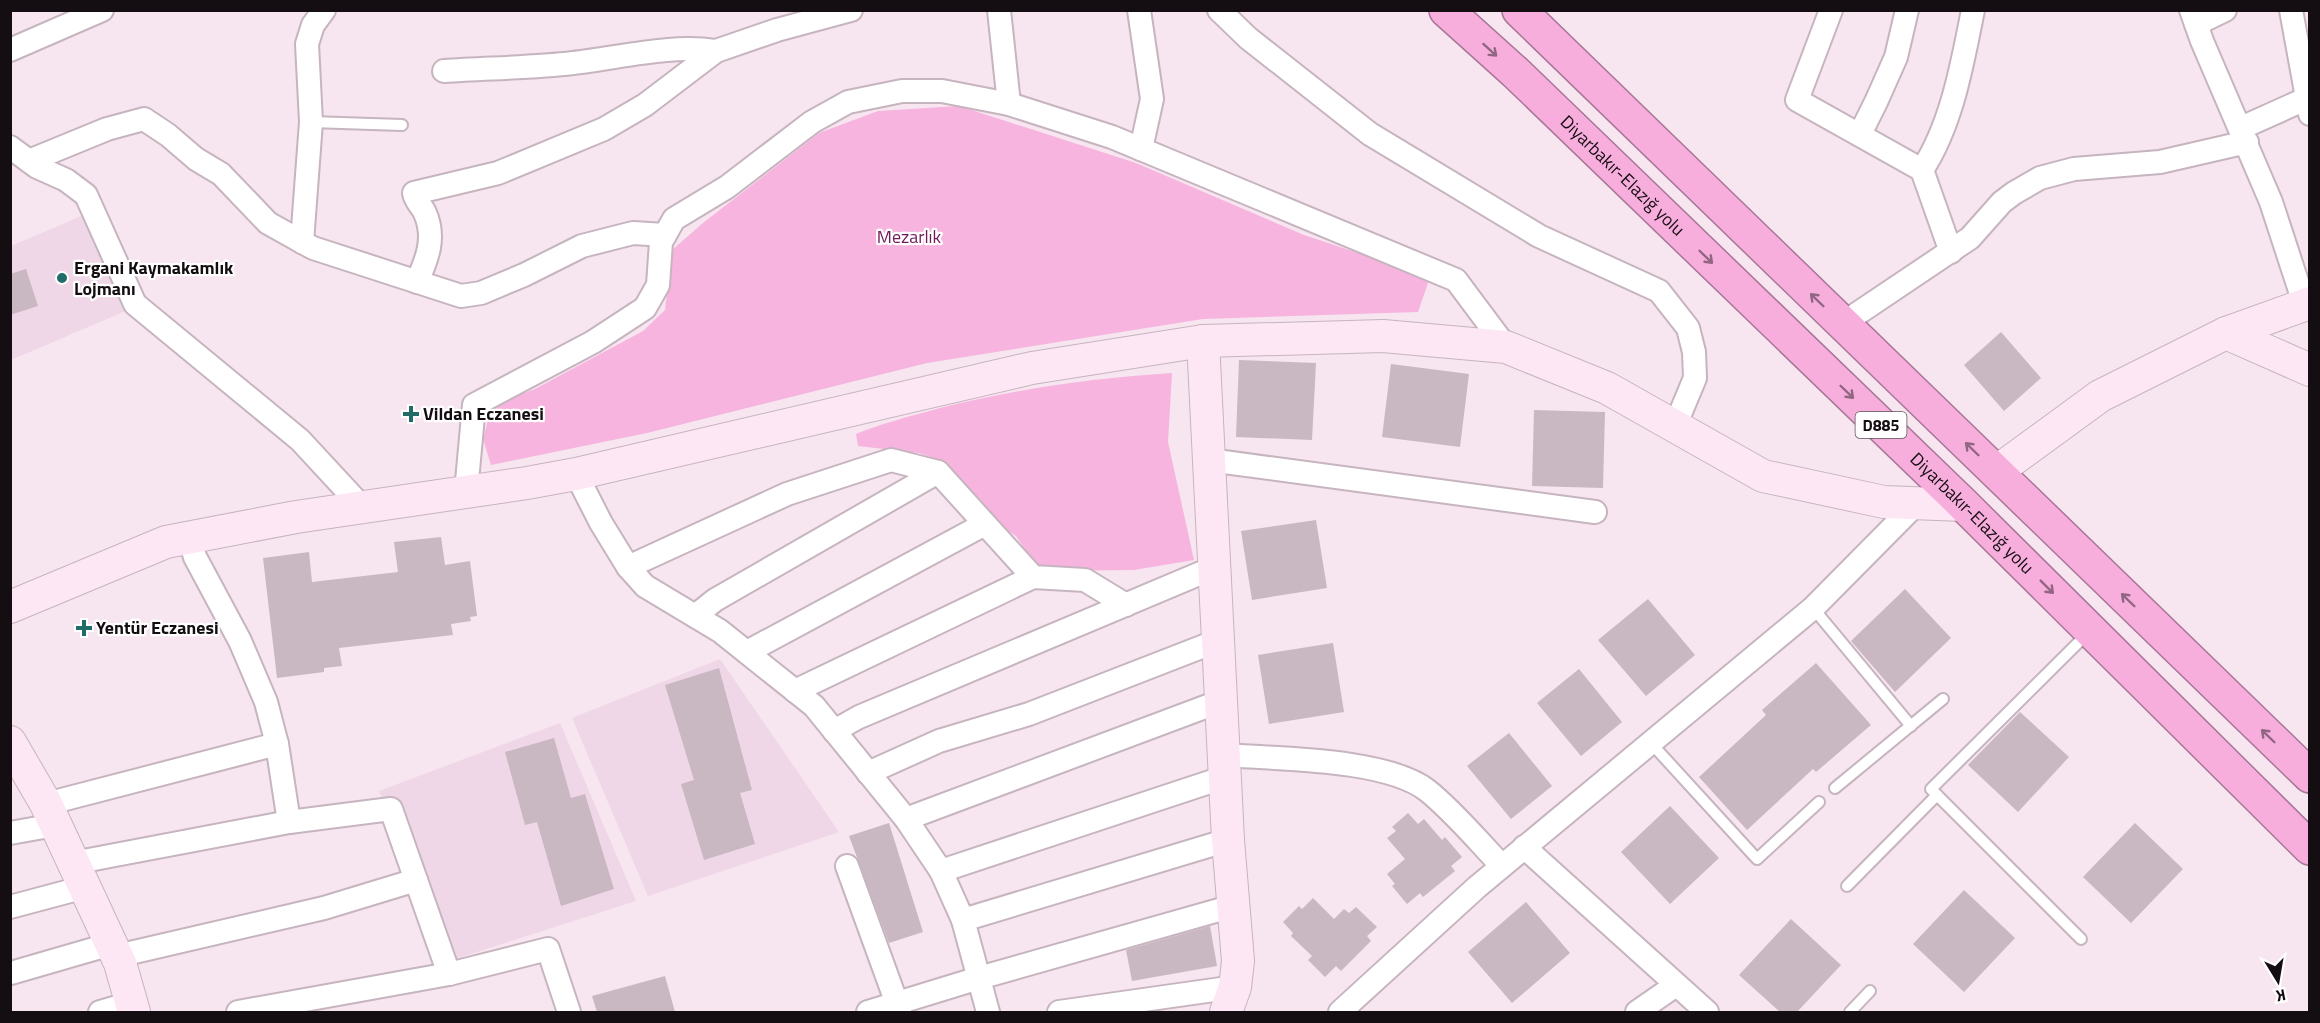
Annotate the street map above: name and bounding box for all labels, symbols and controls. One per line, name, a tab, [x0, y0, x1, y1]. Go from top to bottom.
one-way arrow	[1482, 43, 1497, 57]
street label: Diyarbakır-Elazığ yolu	[1554, 109, 1691, 242]
park label: Mezarlık	[877, 223, 942, 250]
one-way arrow	[1699, 250, 1714, 264]
place label: Ergani Kaymakamlık Lojmanı	[74, 254, 234, 302]
marker: Ergani Kaymakamlık Lojmanı	[55, 271, 69, 285]
one-way arrow	[1809, 292, 1824, 307]
one-way arrow	[1839, 385, 1854, 399]
place label: Vildan Eczanesi	[423, 400, 544, 427]
marker: Vildan Eczanesi	[404, 407, 418, 421]
road number: D885	[1856, 412, 1906, 438]
one-way arrow	[1965, 442, 1980, 457]
street label: Diyarbakır-Elazığ yolu	[1904, 446, 2040, 580]
one-way arrow	[2039, 579, 2054, 594]
one-way arrow	[2120, 592, 2135, 607]
place label: Yentür Eczanesi	[96, 614, 219, 641]
marker: Yentür Eczanesi	[77, 621, 91, 635]
one-way arrow	[2260, 728, 2275, 743]
north arrow	[2248, 951, 2308, 1011]
text: K	[2273, 983, 2288, 1009]

